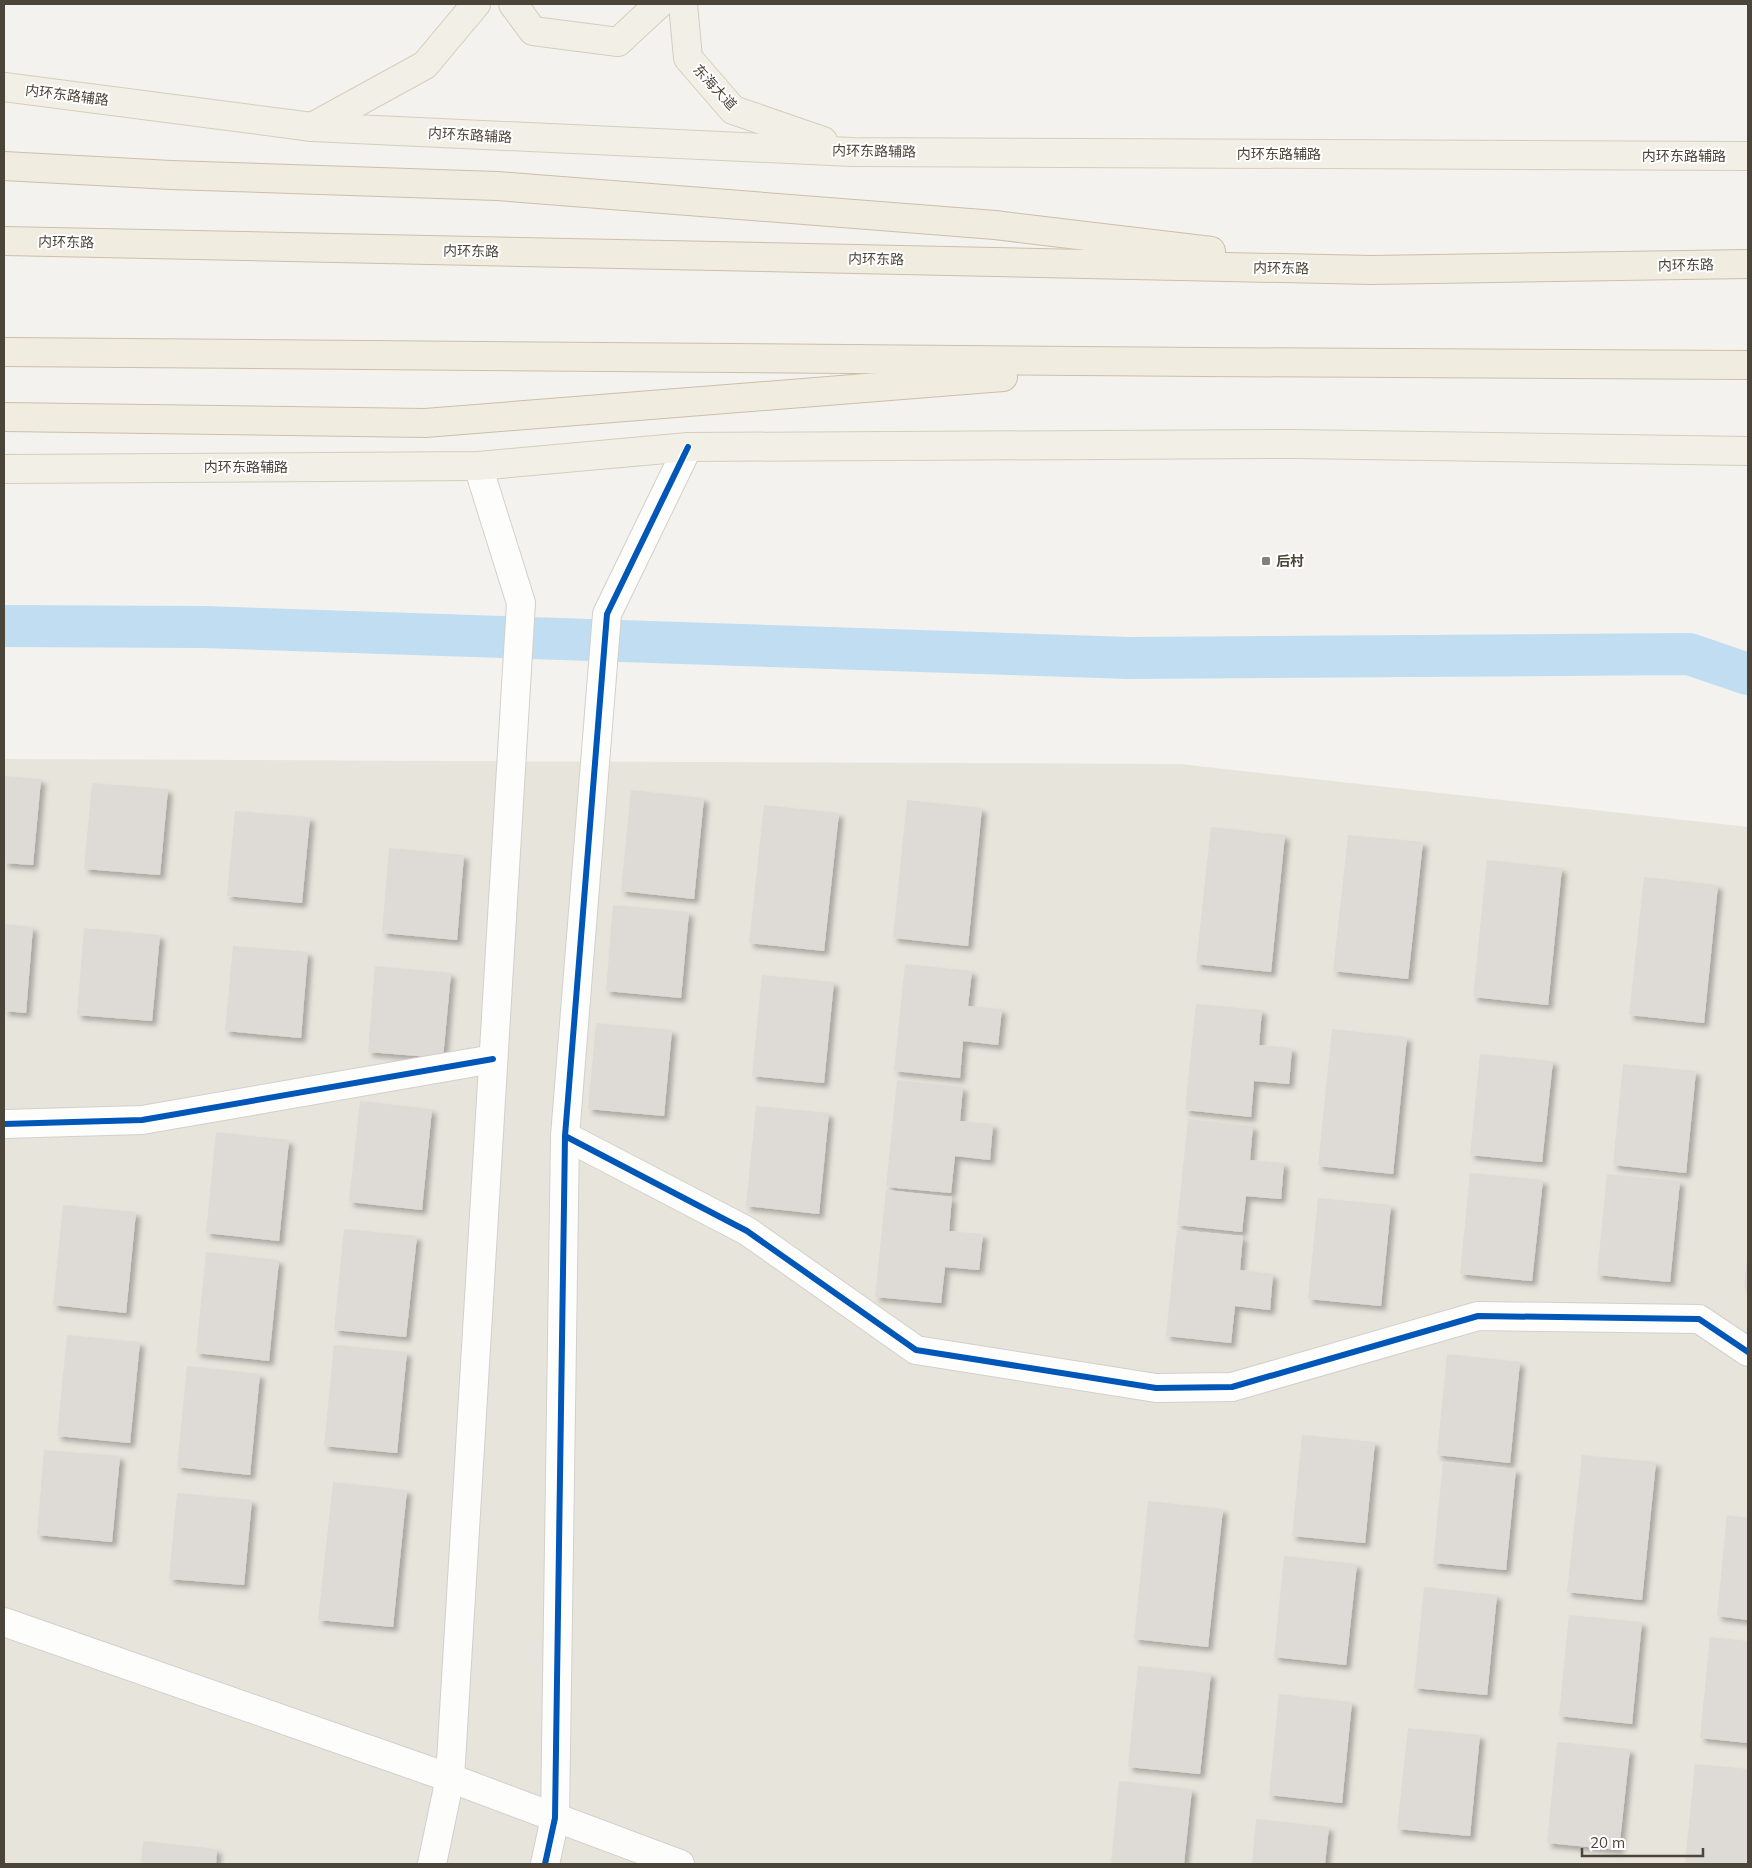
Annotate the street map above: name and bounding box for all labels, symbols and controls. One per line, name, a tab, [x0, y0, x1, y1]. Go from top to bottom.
street label: 东海大道	[689, 60, 741, 114]
street label: 内环东路辅路	[24, 81, 110, 109]
street label: 内环东路辅路	[428, 124, 512, 146]
street label: 内环东路辅路	[832, 141, 916, 161]
street label: 内环东路辅路	[1237, 145, 1321, 163]
street label: 内环东路辅路	[1642, 147, 1726, 165]
street label: 内环东路	[38, 233, 94, 251]
street label: 内环东路	[443, 242, 499, 260]
street label: 内环东路	[848, 250, 904, 268]
street label: 内环东路	[1658, 256, 1714, 274]
street label: 内环东路	[1253, 259, 1309, 277]
street label: 内环东路辅路	[204, 458, 288, 476]
place label: 后村	[1276, 552, 1304, 570]
marker: 后村	[1260, 555, 1272, 567]
scale bar	[1582, 1826, 1703, 1858]
text: 20 m	[1590, 1833, 1625, 1852]

